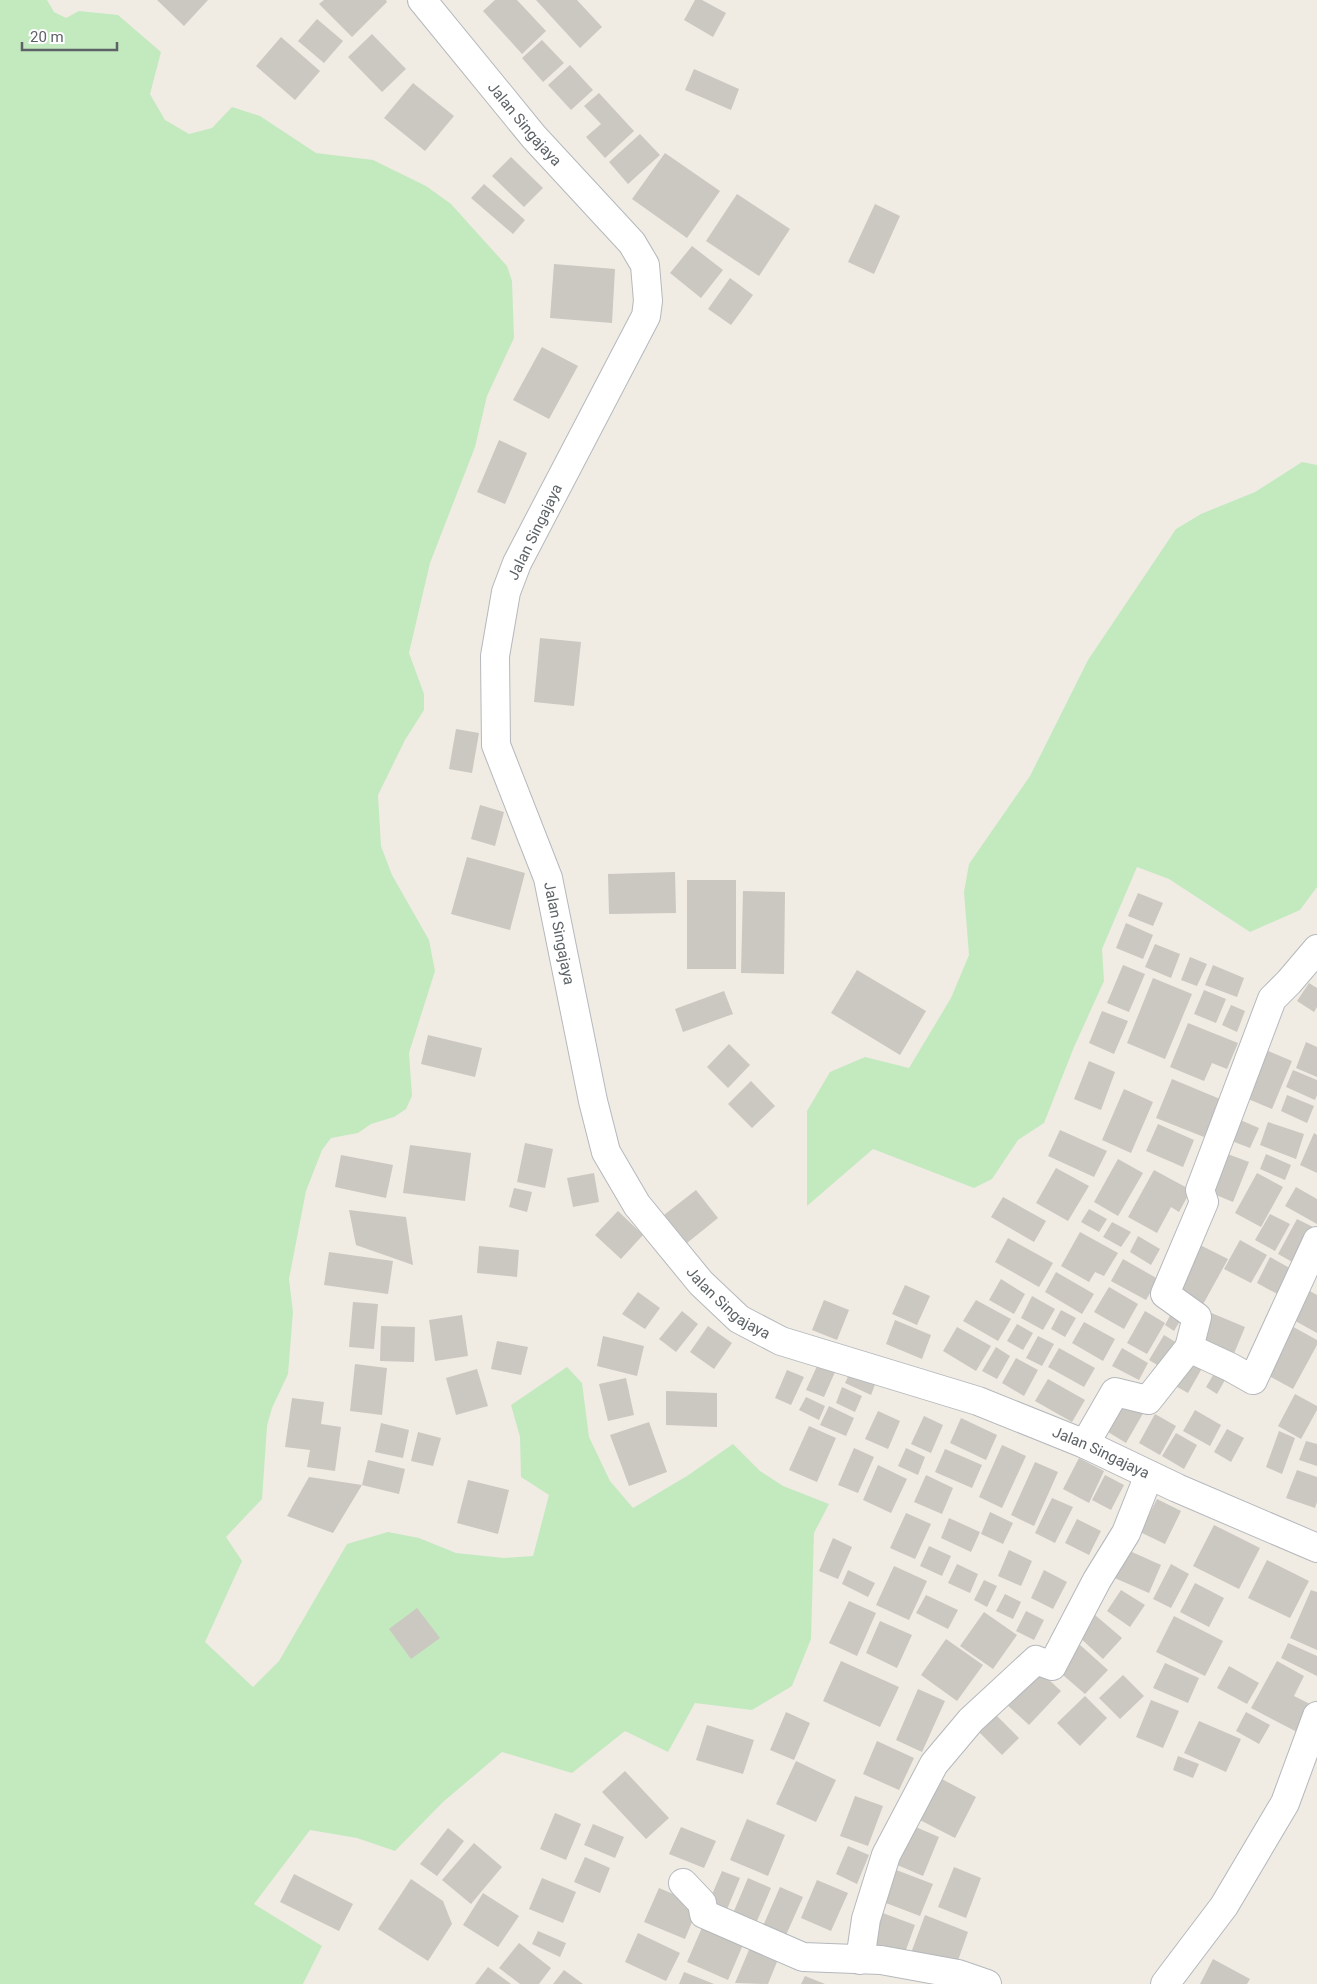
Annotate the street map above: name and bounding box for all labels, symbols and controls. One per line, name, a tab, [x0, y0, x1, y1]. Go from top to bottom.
scale bar	[22, 20, 118, 52]
text: 20 m	[30, 28, 64, 46]
street label: Jalan Singajaya	[484, 78, 565, 170]
street label: Jalan Singajaya	[504, 481, 566, 583]
street label: Jalan Singajaya	[540, 880, 578, 986]
street label: Jalan Singajaya	[682, 1263, 773, 1343]
street label: Jalan Singajaya	[1050, 1423, 1152, 1482]

